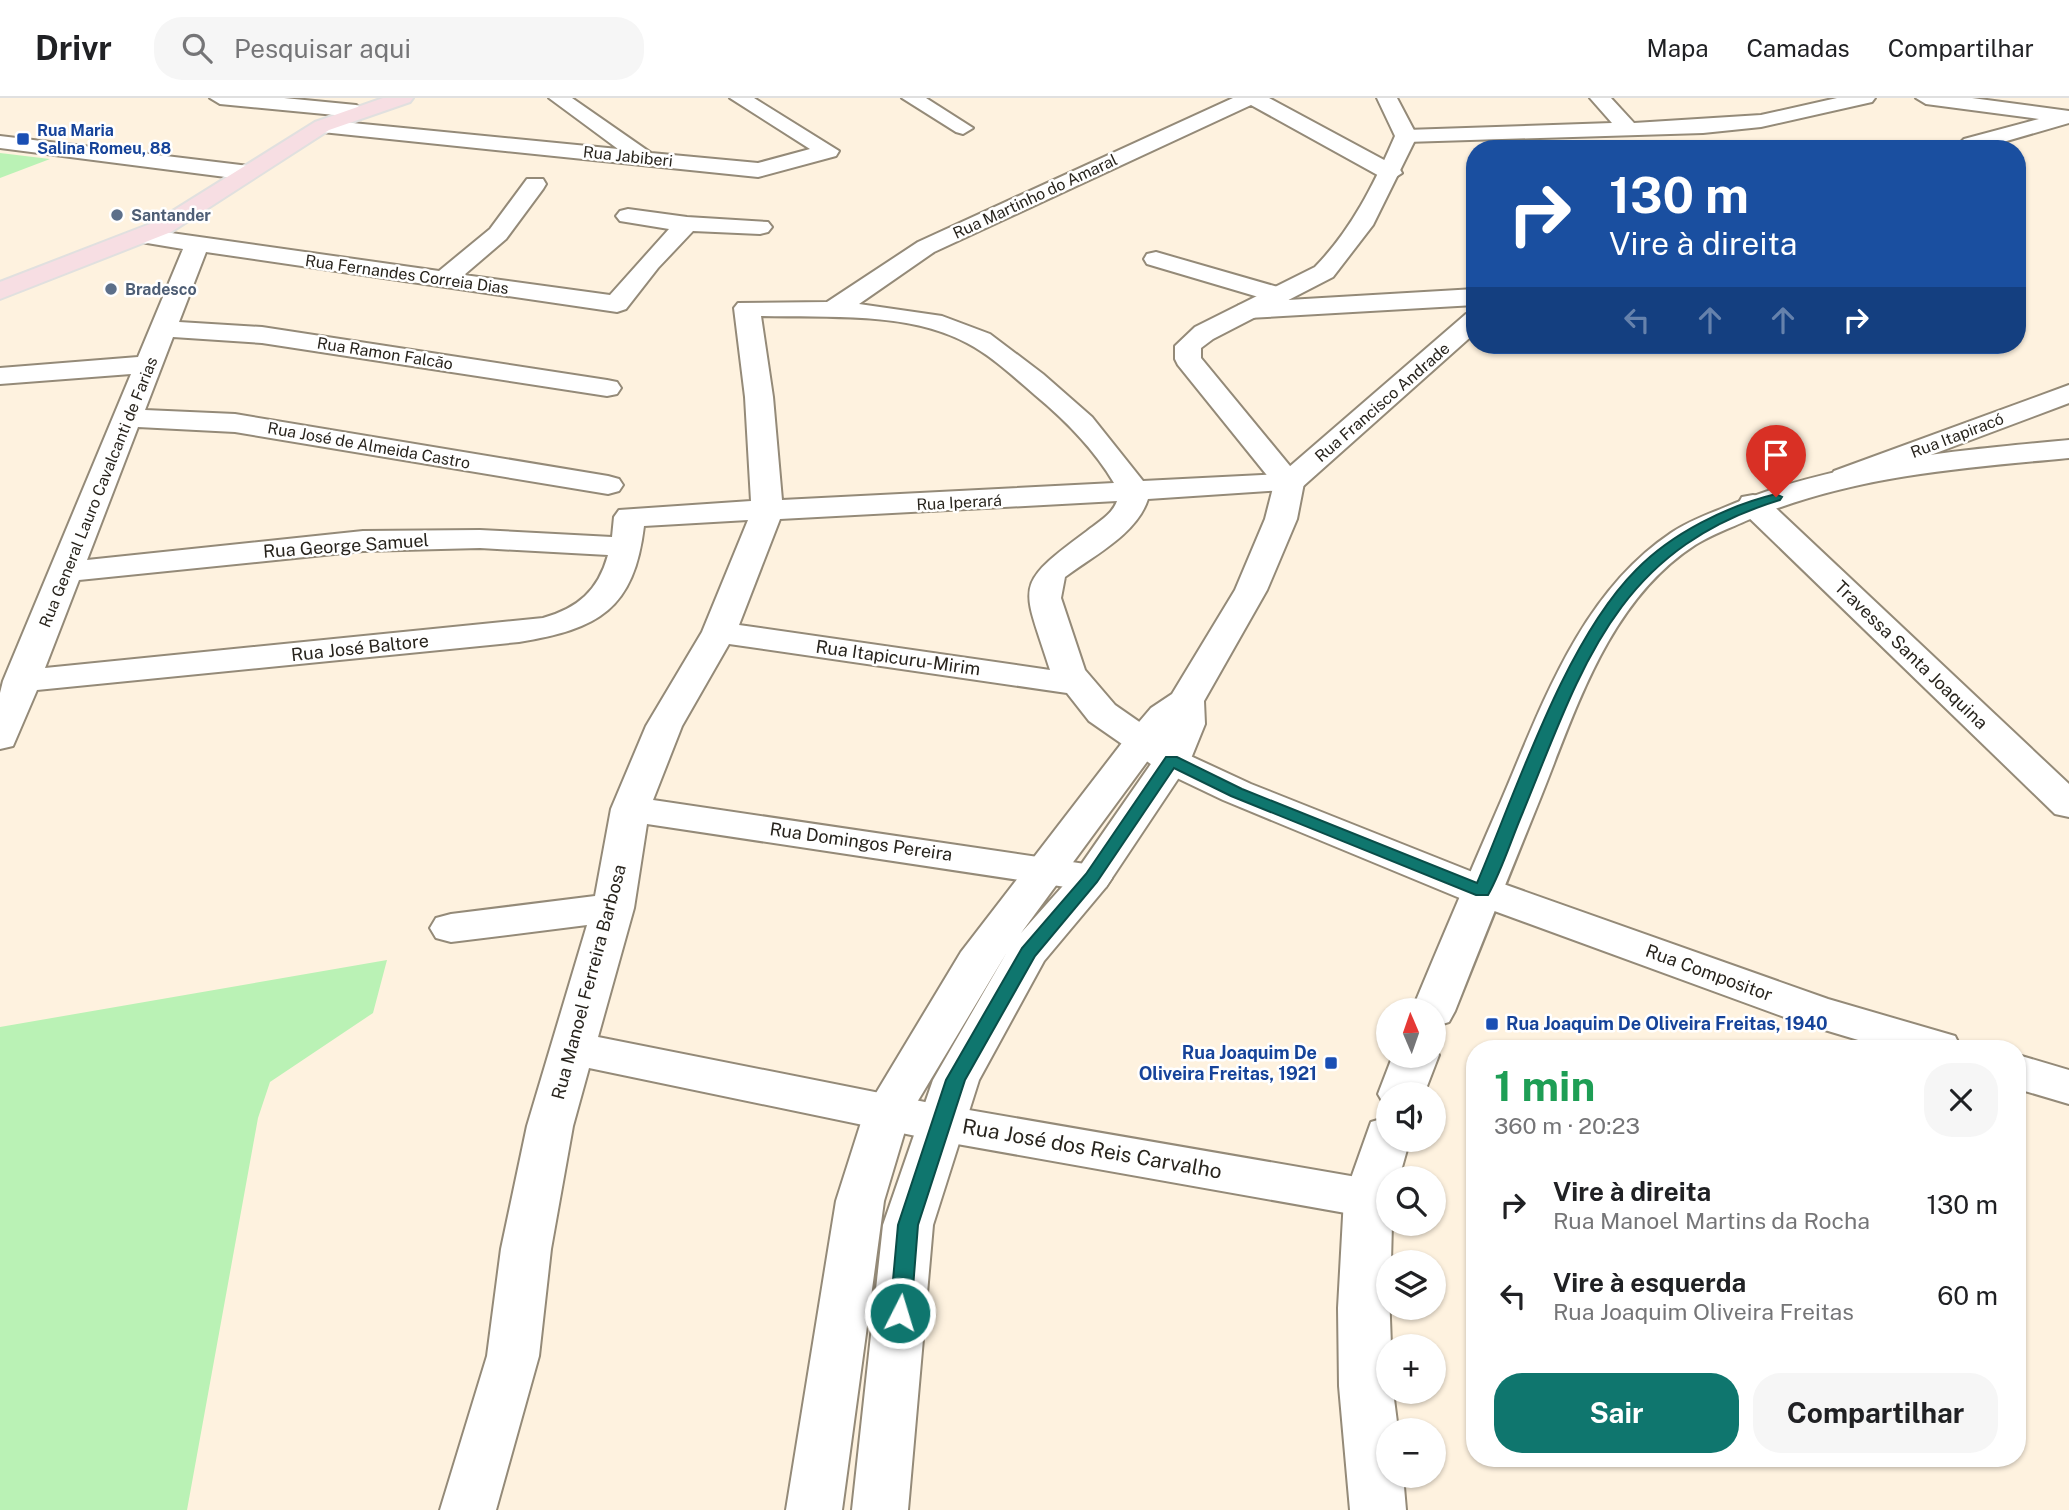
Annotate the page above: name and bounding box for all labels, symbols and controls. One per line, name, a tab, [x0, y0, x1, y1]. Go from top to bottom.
search box	[154, 17, 644, 80]
text: Drivr	[35, 29, 112, 67]
icon: search	[178, 29, 216, 67]
text: Pesquisar aqui	[234, 33, 411, 64]
text: Mapa	[1647, 34, 1708, 62]
text: Camadas	[1746, 34, 1850, 62]
text: Compartilhar	[1888, 34, 2034, 62]
place label: Rua Maria Salina Romeu, 88	[37, 121, 171, 158]
marker: Rua Maria Salina Romeu, 88	[15, 131, 31, 147]
street label: Rua Jabiberi	[582, 142, 674, 171]
street label: Rua Martinho do Amaral	[950, 150, 1121, 243]
text: 130 m	[1609, 166, 1749, 224]
icon: right	[1494, 168, 1585, 259]
place label: Santander	[131, 206, 211, 225]
marker: Santander	[109, 207, 125, 223]
text: Vire à direita	[1609, 225, 1797, 262]
street label: Rua Fernandes Correia Dias	[304, 251, 510, 298]
place label: Bradesco	[125, 280, 197, 299]
marker: Bradesco	[103, 281, 119, 297]
icon: left	[1618, 301, 1656, 339]
icon: ahead	[1691, 301, 1729, 339]
icon: ahead	[1764, 301, 1802, 339]
icon: right	[1837, 301, 1875, 339]
street label: Rua Ramon Falcão	[316, 333, 454, 374]
street label: Rua Francisco Andrade	[1311, 339, 1453, 466]
street label: Rua General Lauro Cavalcanti de Farias	[35, 354, 162, 630]
street label: Rua Itapiracó	[1908, 409, 2006, 462]
street label: Rua José de Almeida Castro	[266, 418, 472, 473]
pin	[1746, 425, 1806, 497]
icon: arrive	[1757, 436, 1795, 474]
street label: Rua Iperará	[916, 491, 1002, 514]
street label: Rua George Samuel	[262, 529, 430, 562]
street label: Travessa Santa Joaquina	[1831, 576, 1992, 733]
street label: Rua José Baltore	[290, 630, 430, 665]
street label: Rua Itapicuru-Mirim	[814, 636, 982, 679]
street label: Rua Domingos Pereira	[768, 818, 954, 865]
street label: Rua Manoel Ferreira Barbosa	[547, 862, 630, 1102]
street label: Rua Compositor	[1643, 940, 1775, 1005]
north arrow	[1376, 998, 1446, 1068]
map controls	[1376, 998, 1446, 1488]
place label: Rua Joaquim De Oliveira Freitas, 1940	[1506, 1013, 1828, 1034]
marker: Rua Joaquim De Oliveira Freitas, 1940	[1484, 1016, 1500, 1032]
place label: Rua Joaquim De Oliveira Freitas, 1921	[1139, 1042, 1317, 1084]
marker: Rua Joaquim De Oliveira Freitas, 1921	[1323, 1055, 1339, 1071]
text: 1 min	[1494, 1061, 1595, 1110]
button: close	[1924, 1063, 1998, 1137]
button: sound	[1376, 1082, 1446, 1152]
text: 360 m · 20:23	[1494, 1112, 1640, 1139]
street label: Rua José dos Reis Carvalho	[960, 1113, 1224, 1184]
button: search	[1376, 1166, 1446, 1236]
text: Vire à direita	[1553, 1176, 1711, 1207]
icon: right	[1494, 1186, 1532, 1224]
text: 130 m	[1926, 1189, 1998, 1220]
text: Rua Manoel Martins da Rocha	[1553, 1207, 1870, 1234]
button: layers	[1376, 1250, 1446, 1320]
text: Vire à esquerda	[1553, 1267, 1746, 1298]
position arrow	[863, 1276, 937, 1350]
icon: left	[1494, 1277, 1532, 1315]
text: 60 m	[1937, 1280, 1998, 1311]
text: Rua Joaquim Oliveira Freitas	[1553, 1298, 1854, 1325]
button: +	[1376, 1334, 1446, 1404]
button: Sair	[1494, 1373, 1739, 1453]
button: Compartilhar	[1753, 1373, 1998, 1453]
button: −	[1376, 1418, 1446, 1488]

